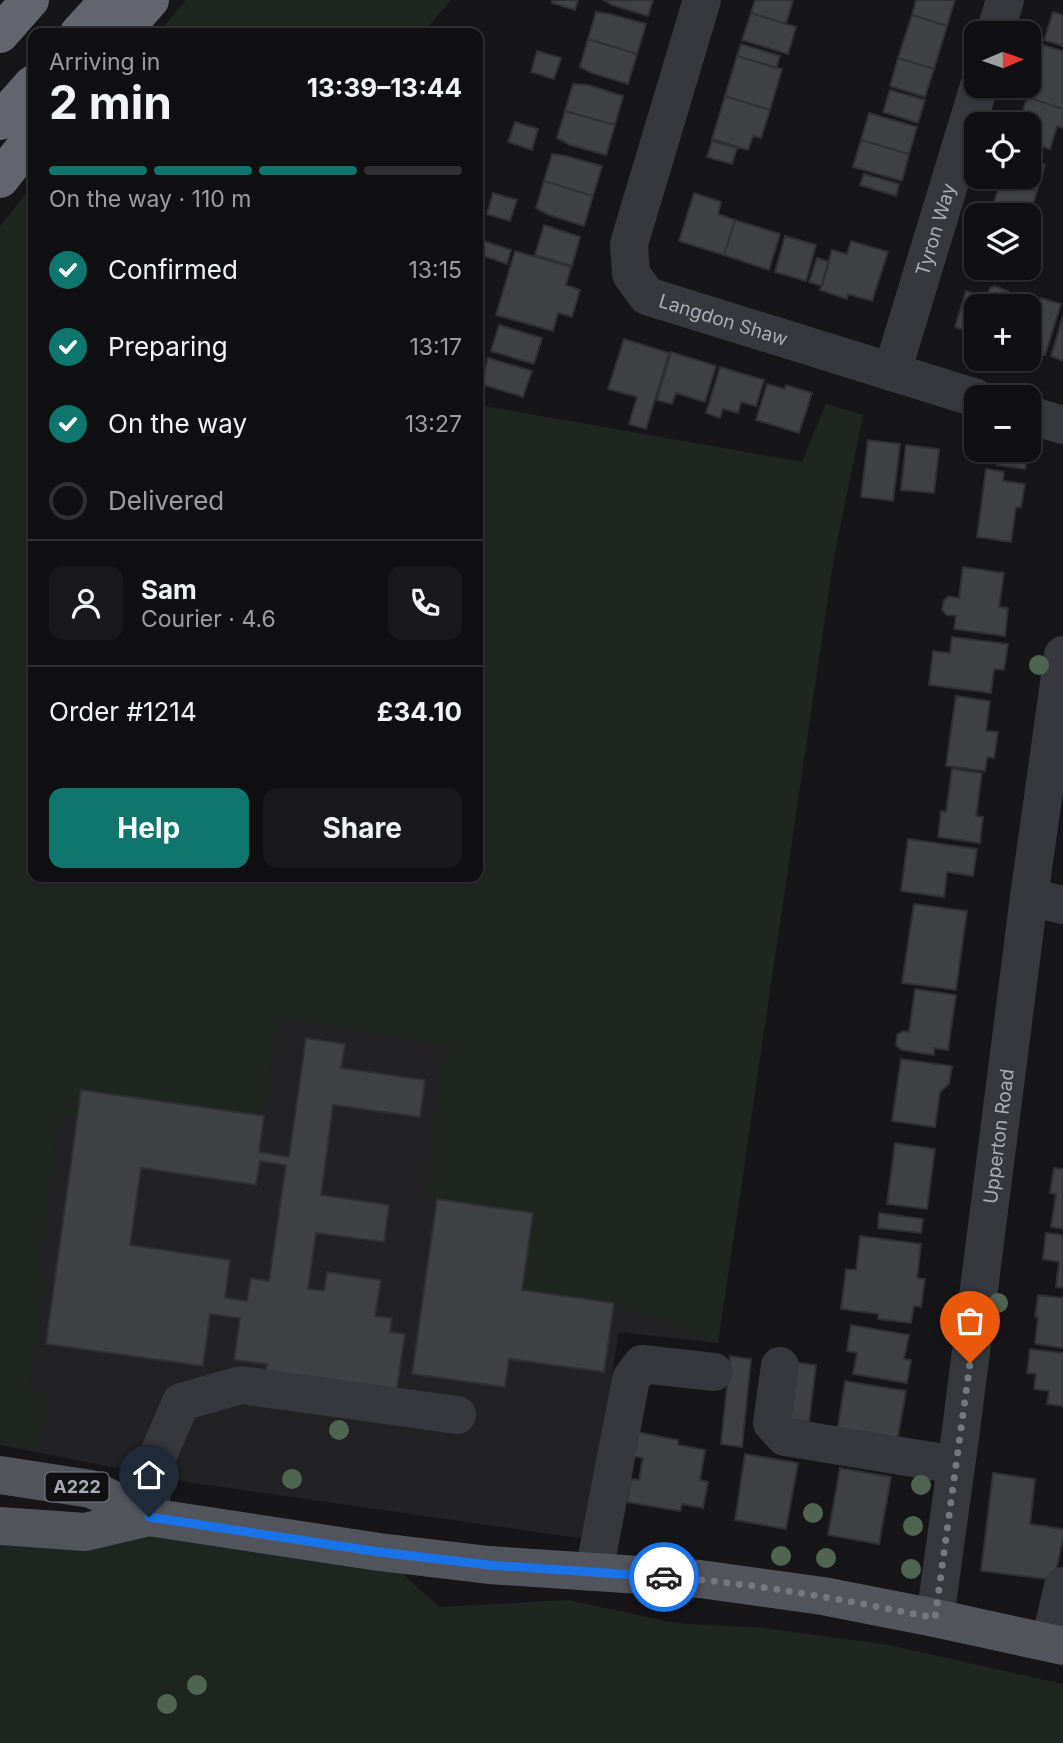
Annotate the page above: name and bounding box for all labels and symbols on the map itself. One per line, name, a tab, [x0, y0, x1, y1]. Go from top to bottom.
north arrow	[964, 21, 1041, 98]
street label: Tyron Way	[911, 180, 961, 279]
street label: Langdon Shaw	[656, 289, 791, 351]
street label: Upperton Road	[979, 1067, 1019, 1205]
pin	[940, 1291, 1000, 1363]
pin	[119, 1445, 179, 1517]
road number: A222	[46, 1472, 108, 1502]
courier	[629, 1542, 699, 1612]

